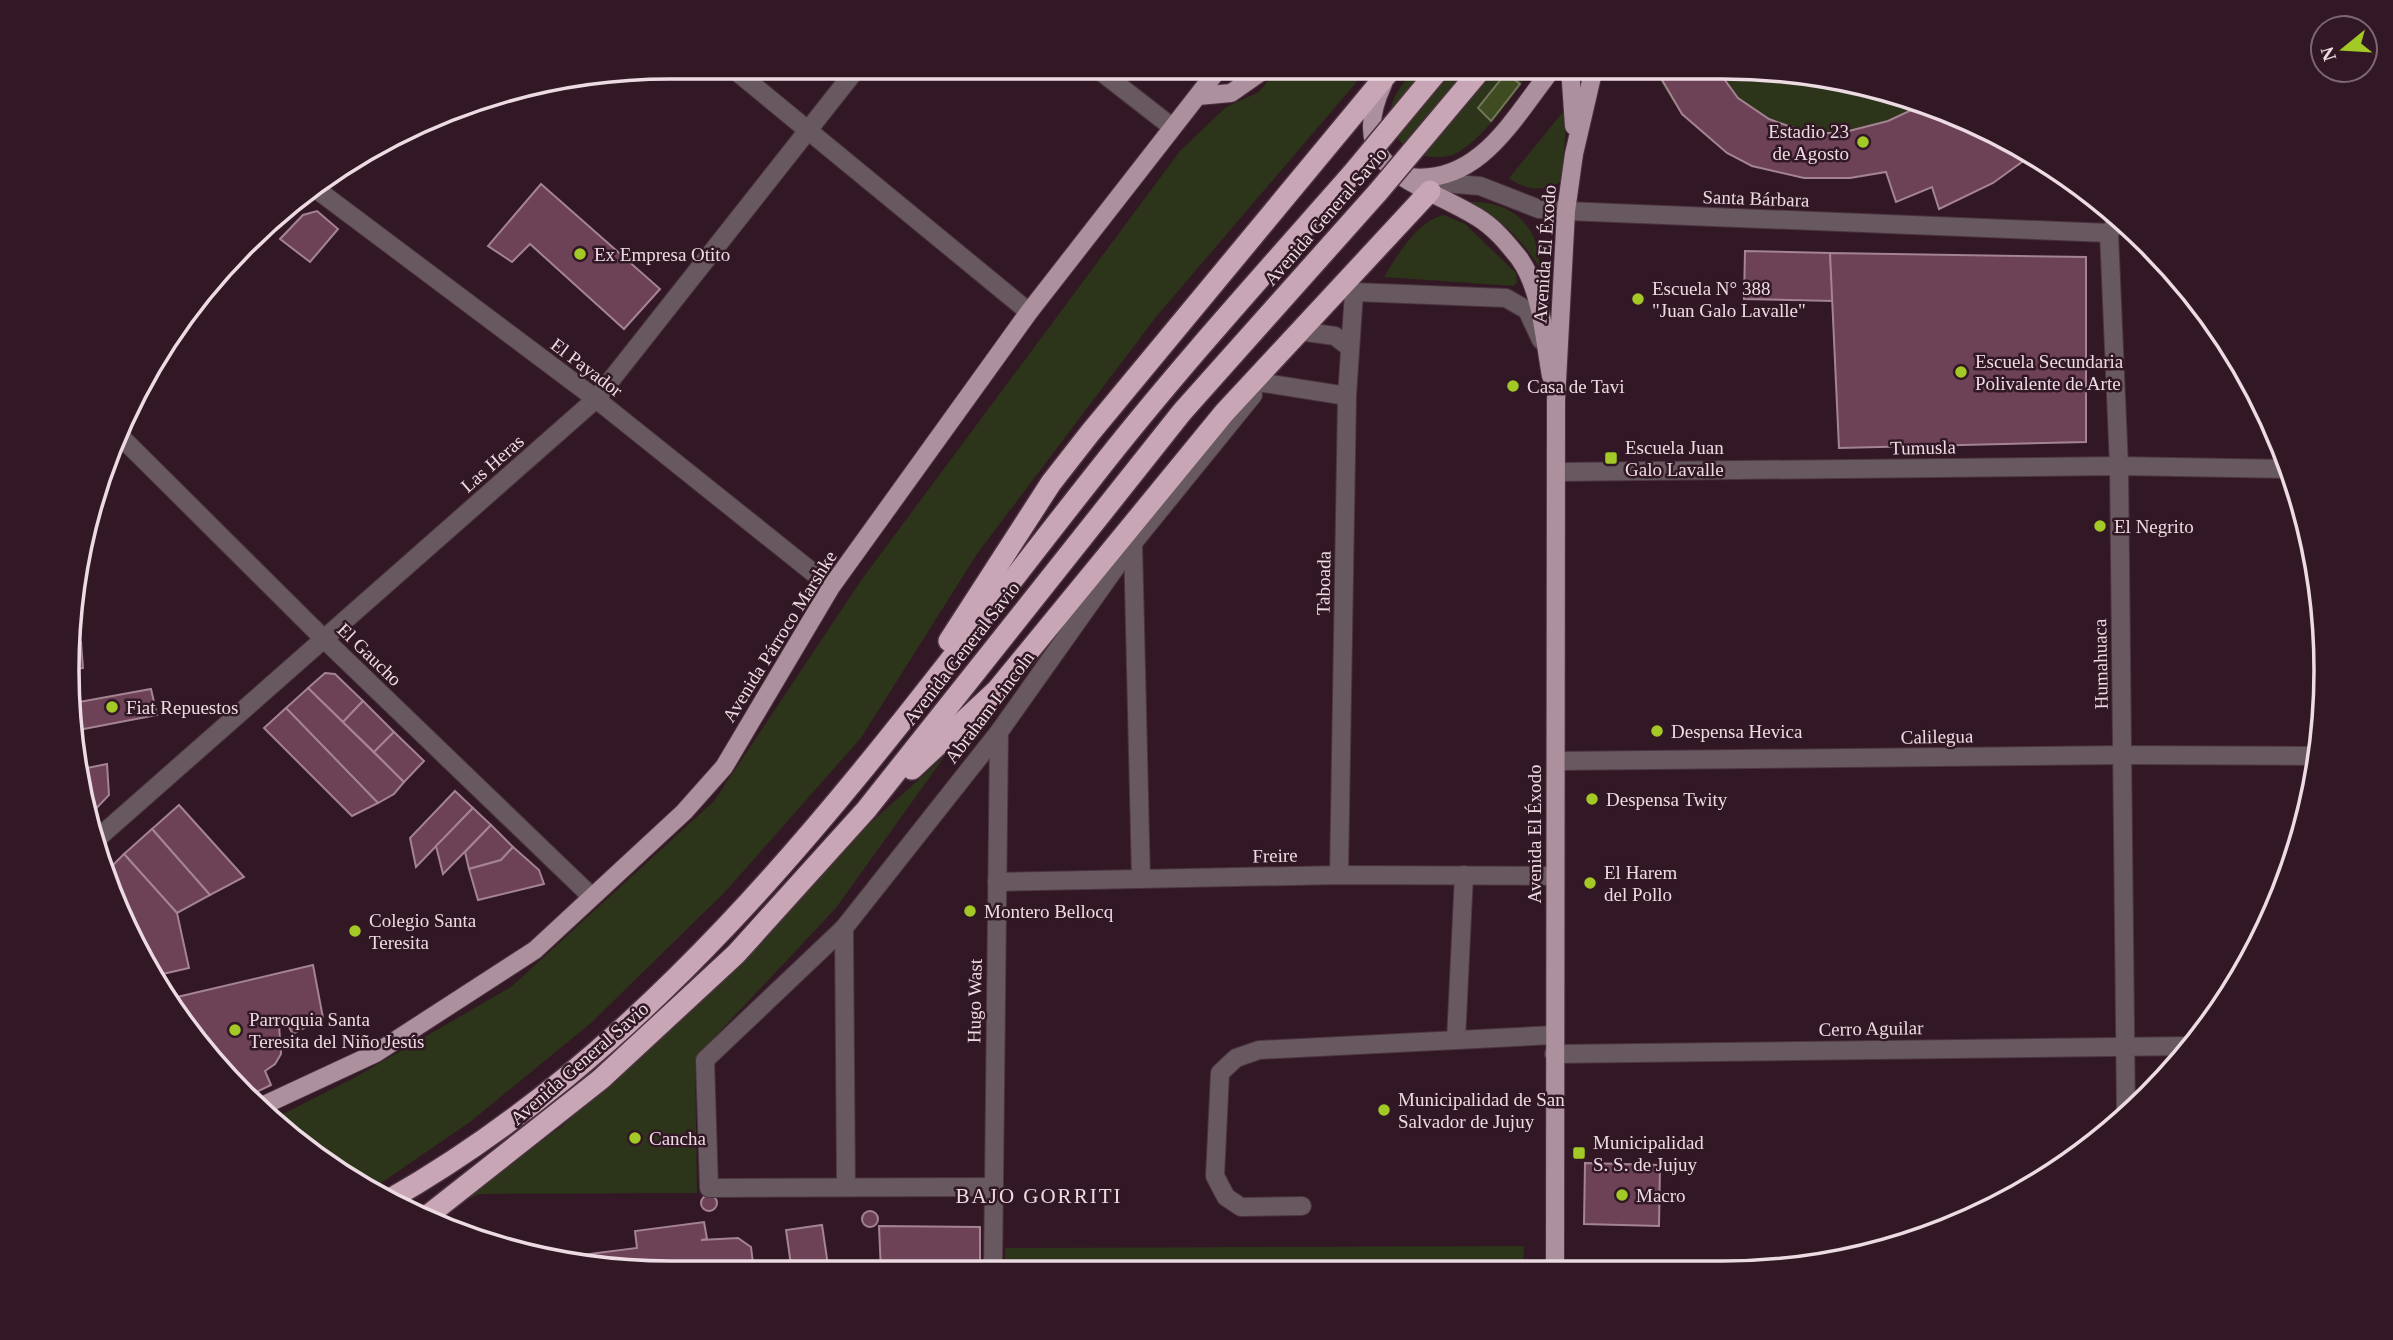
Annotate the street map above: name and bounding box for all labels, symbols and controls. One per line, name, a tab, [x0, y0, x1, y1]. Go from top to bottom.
north arrow	[2309, 14, 2379, 84]
text: N	[2316, 44, 2340, 64]
place label: Estadio 23 de Agosto	[1768, 121, 1849, 164]
marker: Estadio 23 de Agosto	[1855, 134, 1871, 150]
street label: Avenida General Savio	[1260, 143, 1391, 290]
street label: Avenida El Éxodo	[1529, 184, 1560, 324]
street label: Santa Bárbara	[1702, 186, 1810, 211]
place label: Ex Empresa Otito	[594, 244, 730, 265]
marker: Ex Empresa Otito	[572, 246, 588, 262]
place label: Escuela N° 388 "Juan Galo Lavalle"	[1652, 278, 1806, 321]
marker: Escuela N° 388 "Juan Galo Lavalle"	[1630, 291, 1646, 307]
street label: El Payador	[547, 334, 627, 401]
place label: Escuela Secundaria Polivalente de Arte	[1975, 351, 2124, 394]
marker: Escuela Secundaria Polivalente de Arte	[1953, 364, 1969, 380]
place label: Casa de Tavi	[1527, 376, 1625, 397]
marker: Casa de Tavi	[1505, 378, 1521, 394]
street label: Las Heras	[457, 430, 528, 496]
street label: Tumusla	[1890, 436, 1957, 459]
place label: Escuela Juan Galo Lavalle	[1625, 437, 1724, 480]
marker: Escuela Juan Galo Lavalle	[1603, 450, 1619, 466]
place label: El Negrito	[2114, 516, 2194, 537]
marker: El Negrito	[2092, 518, 2108, 534]
street label: Avenida Párroco Marshke	[718, 547, 841, 726]
street label: Taboada	[1312, 550, 1335, 615]
street label: Avenida General Savio	[899, 578, 1024, 729]
street label: Humahuaca	[2089, 618, 2112, 710]
street label: El Gaucho	[333, 619, 406, 690]
street label: Abraham Lincoln	[941, 647, 1039, 767]
place label: Fiat Repuestos	[126, 697, 238, 718]
marker: Fiat Repuestos	[104, 699, 120, 715]
place label: Despensa Hevica	[1671, 721, 1803, 742]
marker: Despensa Hevica	[1649, 723, 1665, 739]
street label: Calilegua	[1900, 725, 1974, 748]
street label: Avenida El Éxodo	[1524, 765, 1545, 903]
place label: Despensa Twity	[1606, 789, 1728, 810]
marker: Despensa Twity	[1584, 791, 1600, 807]
street label: Freire	[1252, 845, 1298, 866]
place label: El Harem del Pollo	[1604, 862, 1678, 905]
marker: El Harem del Pollo	[1582, 875, 1598, 891]
place label: Montero Bellocq	[984, 901, 1114, 922]
marker: Montero Bellocq	[962, 903, 978, 919]
place label: Colegio Santa Teresita	[369, 910, 477, 953]
marker: Colegio Santa Teresita	[347, 923, 363, 939]
street label: Hugo Wast	[963, 958, 986, 1043]
street label: Avenida General Savio	[506, 998, 653, 1129]
place label: Parroquia Santa Teresita del Niño Jesús	[249, 1009, 424, 1052]
street label: Cerro Aguilar	[1818, 1017, 1924, 1040]
marker: Parroquia Santa Teresita del Niño Jesús	[227, 1022, 243, 1038]
place label: Municipalidad de San Salvador de Jujuy	[1398, 1089, 1565, 1132]
marker: Municipalidad de San Salvador de Jujuy	[1376, 1102, 1392, 1118]
place label: Cancha	[649, 1128, 707, 1149]
marker: Cancha	[627, 1130, 643, 1146]
place label: Municipalidad S. S. de Jujuy	[1593, 1132, 1704, 1175]
marker: Municipalidad S. S. de Jujuy	[1571, 1145, 1587, 1161]
district label: BAJO GORRITI	[956, 1184, 1122, 1208]
place label: Macro	[1636, 1185, 1686, 1206]
marker: Macro	[1614, 1187, 1630, 1203]

